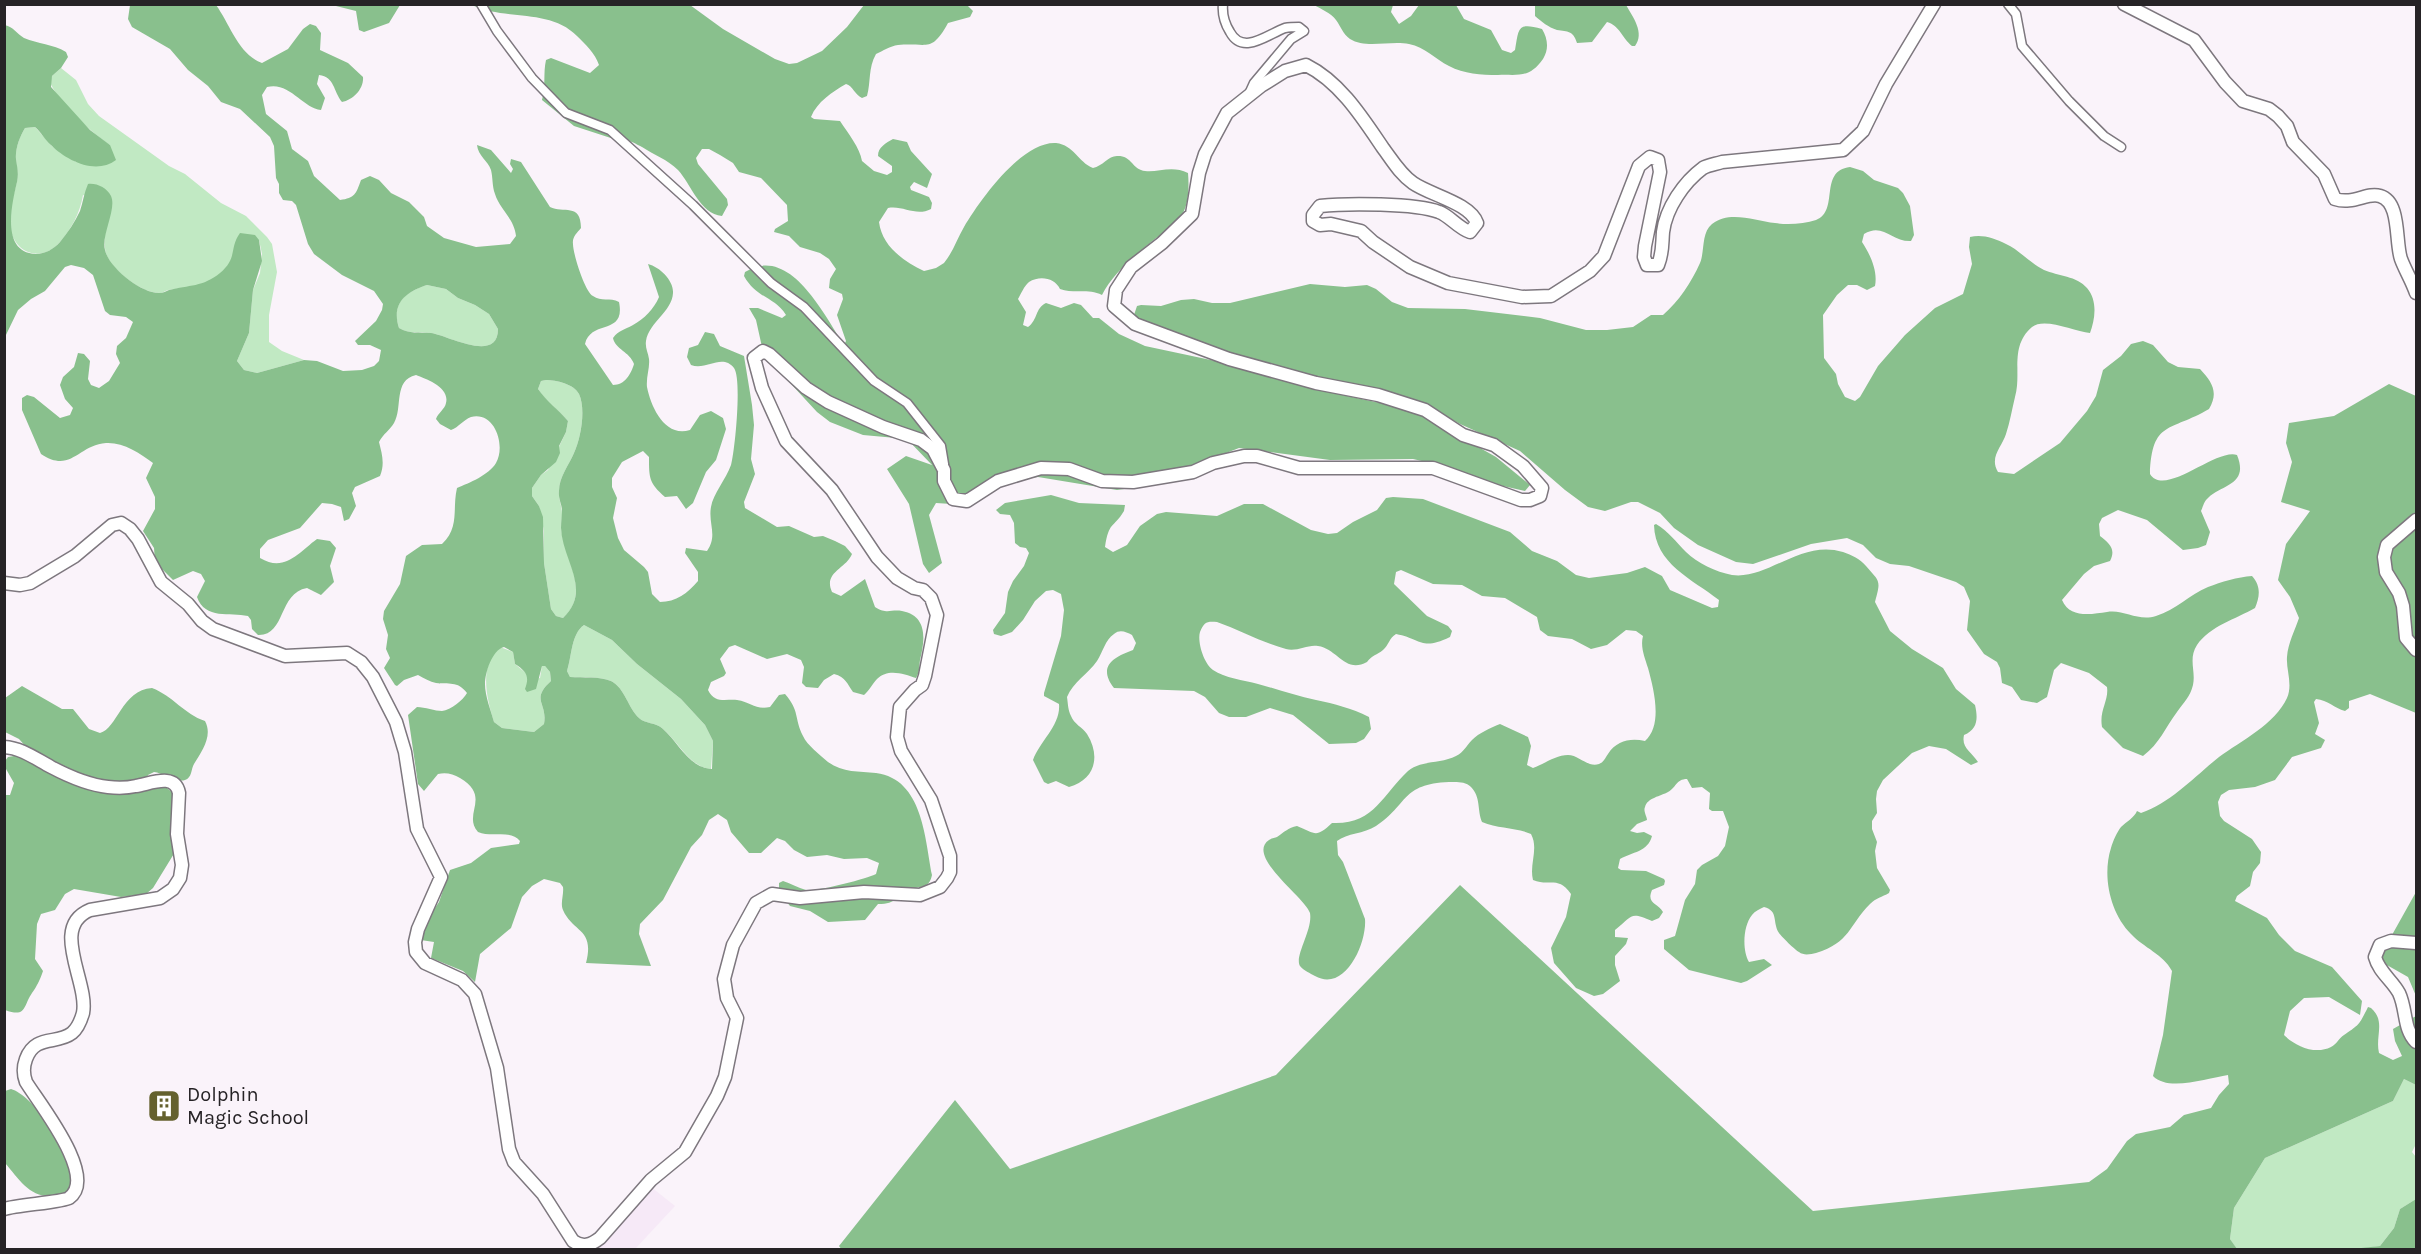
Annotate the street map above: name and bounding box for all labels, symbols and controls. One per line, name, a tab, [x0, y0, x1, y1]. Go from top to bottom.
place label: Dolphin Magic School	[187, 1083, 309, 1129]
building icon: Dolphin Magic School	[146, 1088, 182, 1124]

